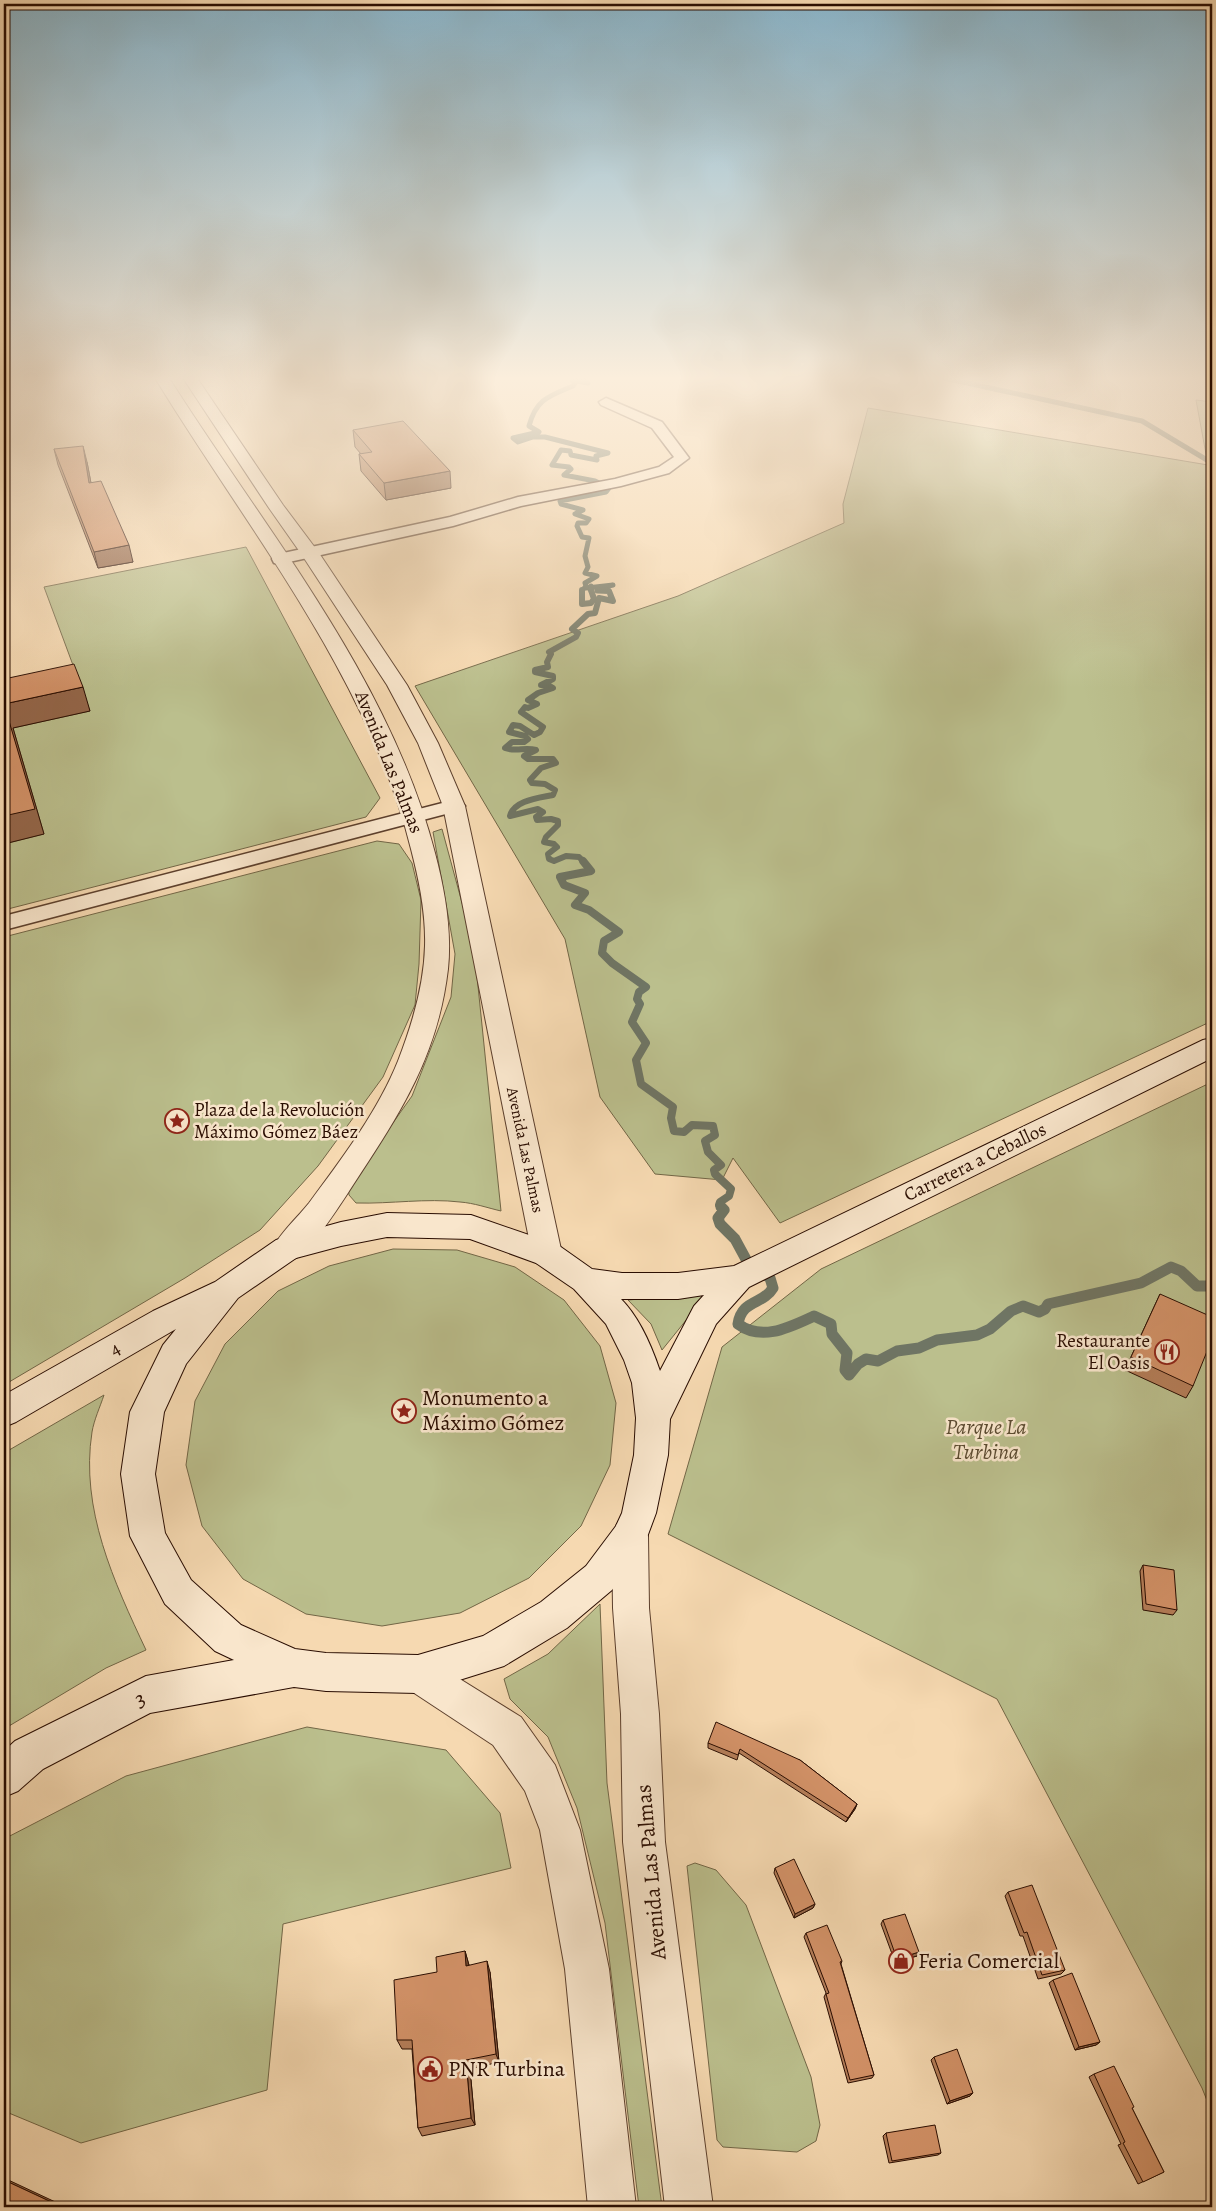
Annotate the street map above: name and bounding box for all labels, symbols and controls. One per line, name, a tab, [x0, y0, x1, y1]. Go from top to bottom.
street label: Avenida Las Palmas	[348, 686, 429, 837]
street label: Avenida Las Palmas	[501, 1084, 549, 1215]
place label: Plaza de la Revolución Máximo Gómez Báez	[194, 1097, 364, 1145]
place icon: Plaza de la Revolución Máximo Gómez Báez	[164, 1108, 190, 1134]
street label: Carretera a Ceballos	[899, 1116, 1051, 1208]
place label: Restaurante El Oasis	[1056, 1328, 1150, 1376]
street label: 4	[105, 1335, 126, 1362]
restaurant icon: Restaurante El Oasis	[1154, 1339, 1180, 1365]
place label: Monumento a Máximo Gómez	[422, 1383, 564, 1438]
place icon: Monumento a Máximo Gómez	[391, 1398, 417, 1424]
park label: Parque La Turbina	[945, 1412, 1027, 1467]
street label: 3	[130, 1683, 150, 1715]
street label: Avenida Las Palmas	[628, 1783, 674, 1962]
place label: Feria Comercial	[918, 1946, 1059, 1976]
shop icon: Feria Comercial	[888, 1948, 914, 1974]
place label: PNR Turbina	[448, 2054, 566, 2084]
public building icon: PNR Turbina	[417, 2056, 443, 2082]

